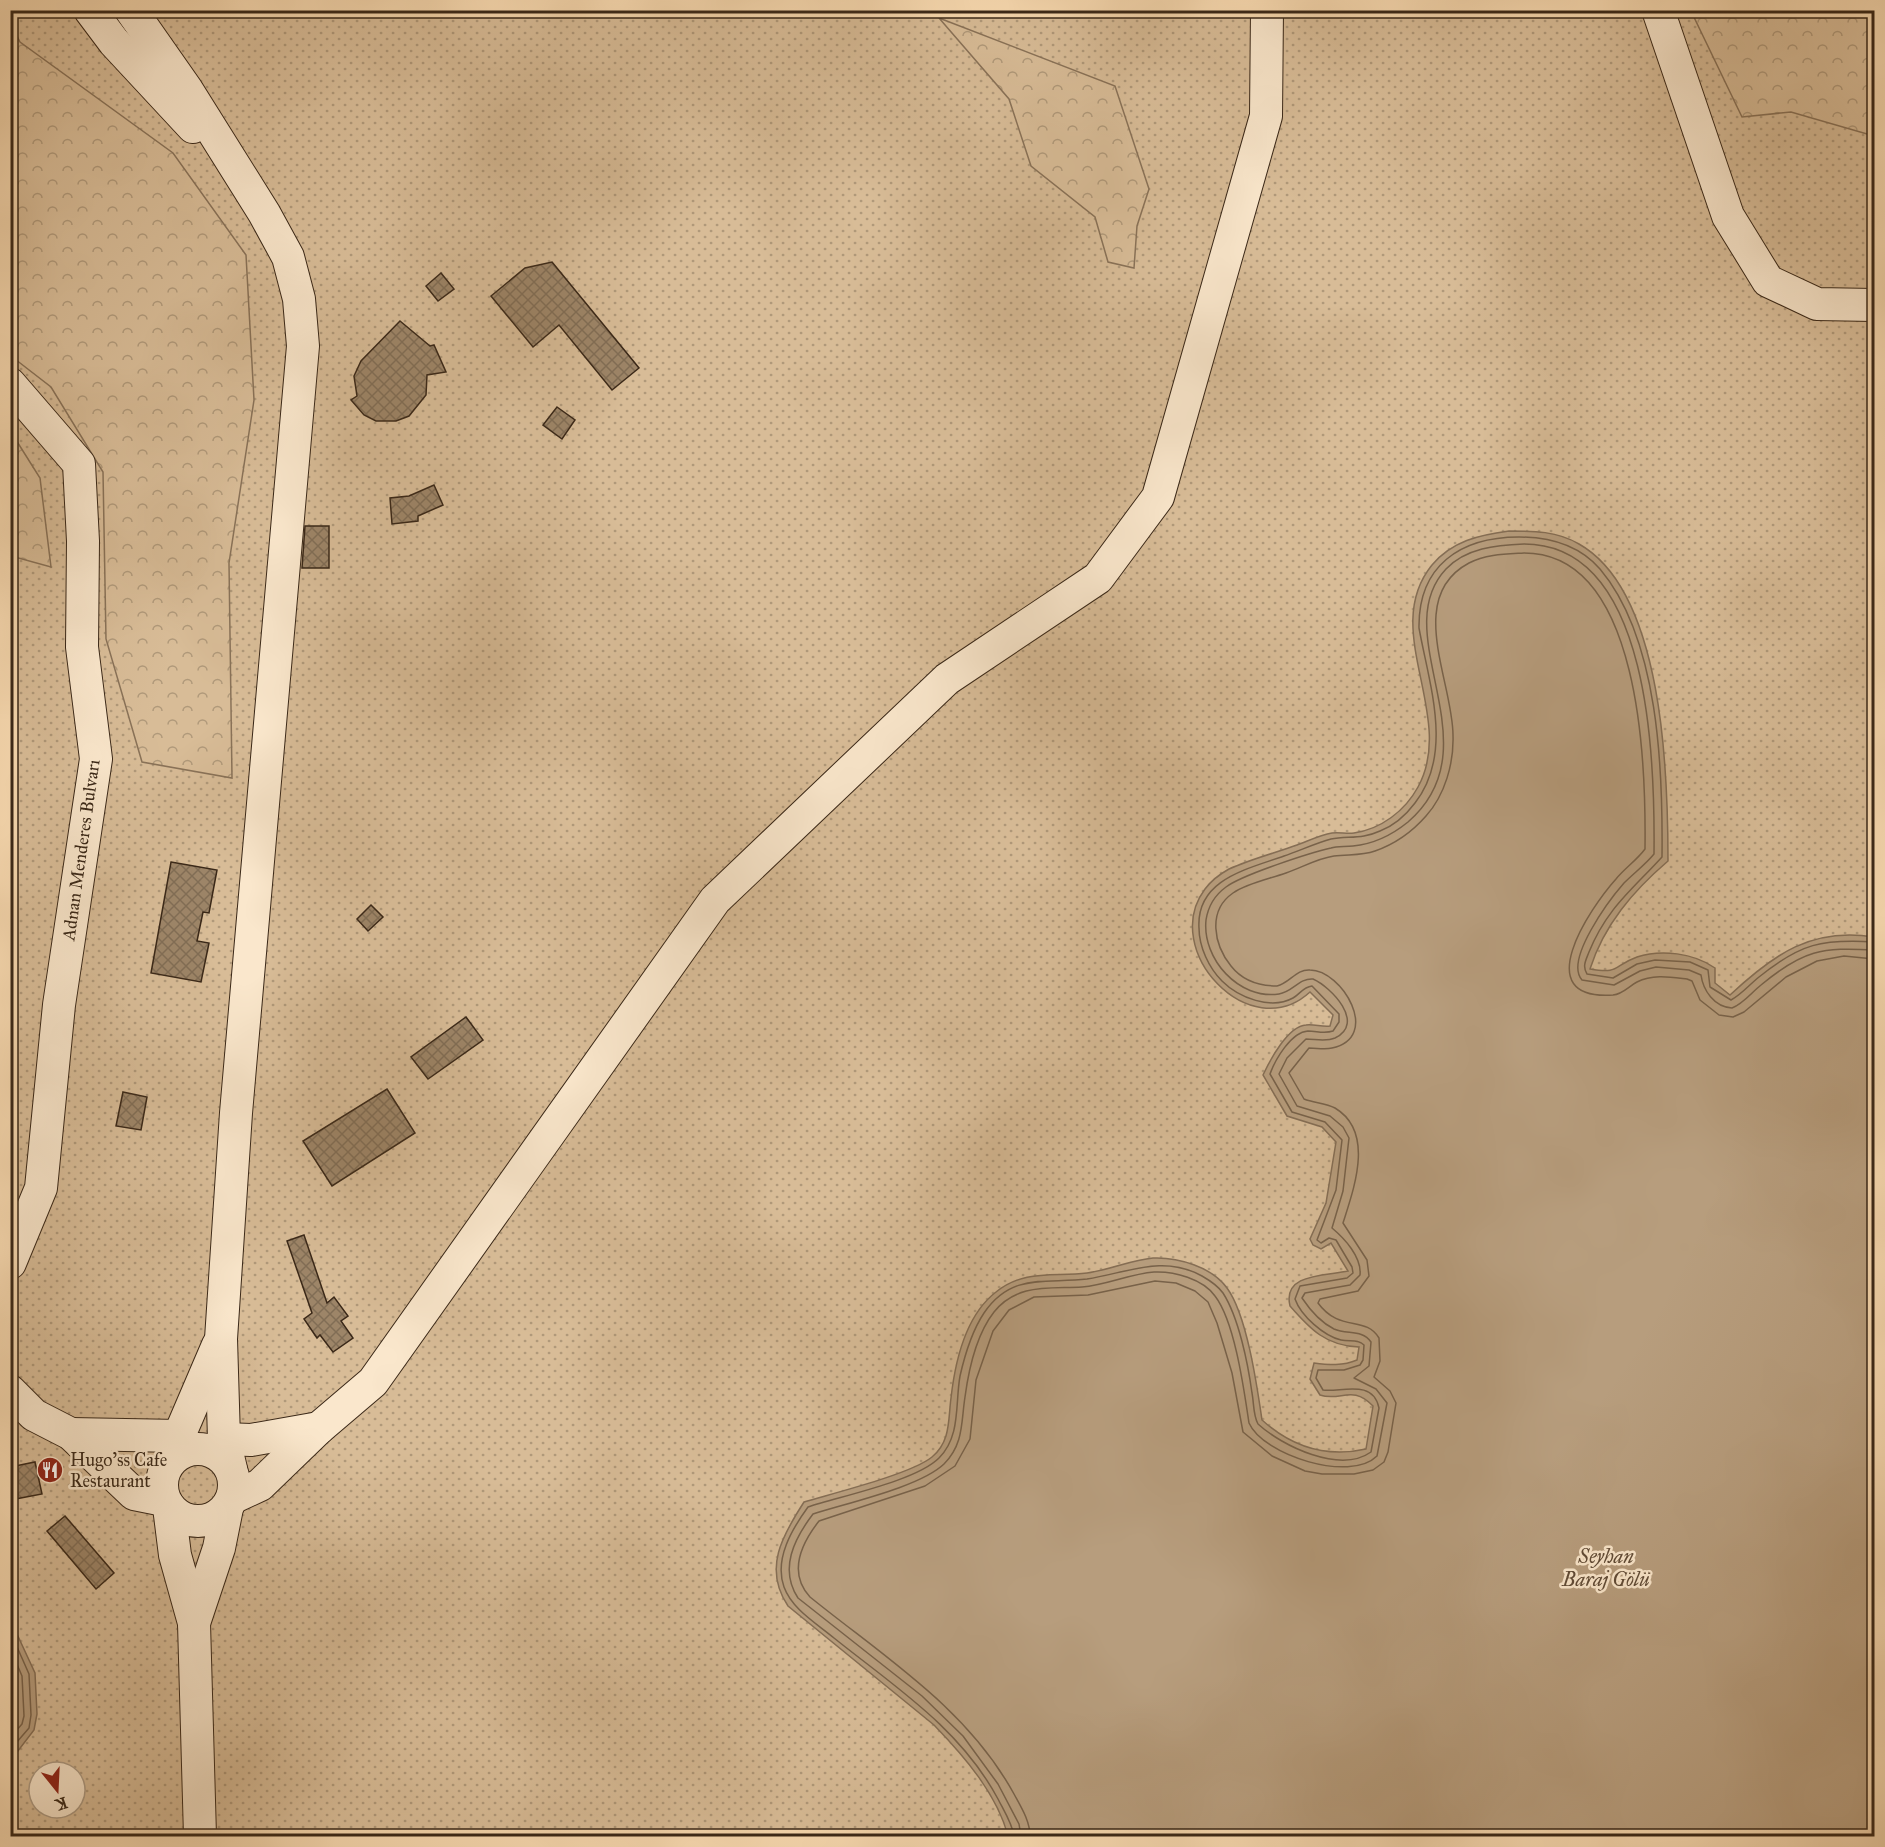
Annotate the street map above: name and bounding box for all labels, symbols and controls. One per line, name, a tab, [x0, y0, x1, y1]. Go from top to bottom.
street label: Adnan Menderes Bulvarı	[57, 758, 105, 943]
place label: Hugo'ss Cafe Restaurant	[70, 1449, 167, 1492]
restaurant icon: Hugo'ss Cafe Restaurant	[35, 1455, 65, 1485]
water label: Seyhan Baraj Gölü	[1561, 1544, 1650, 1591]
north arrow	[27, 1760, 87, 1820]
text: K	[53, 1793, 70, 1815]

